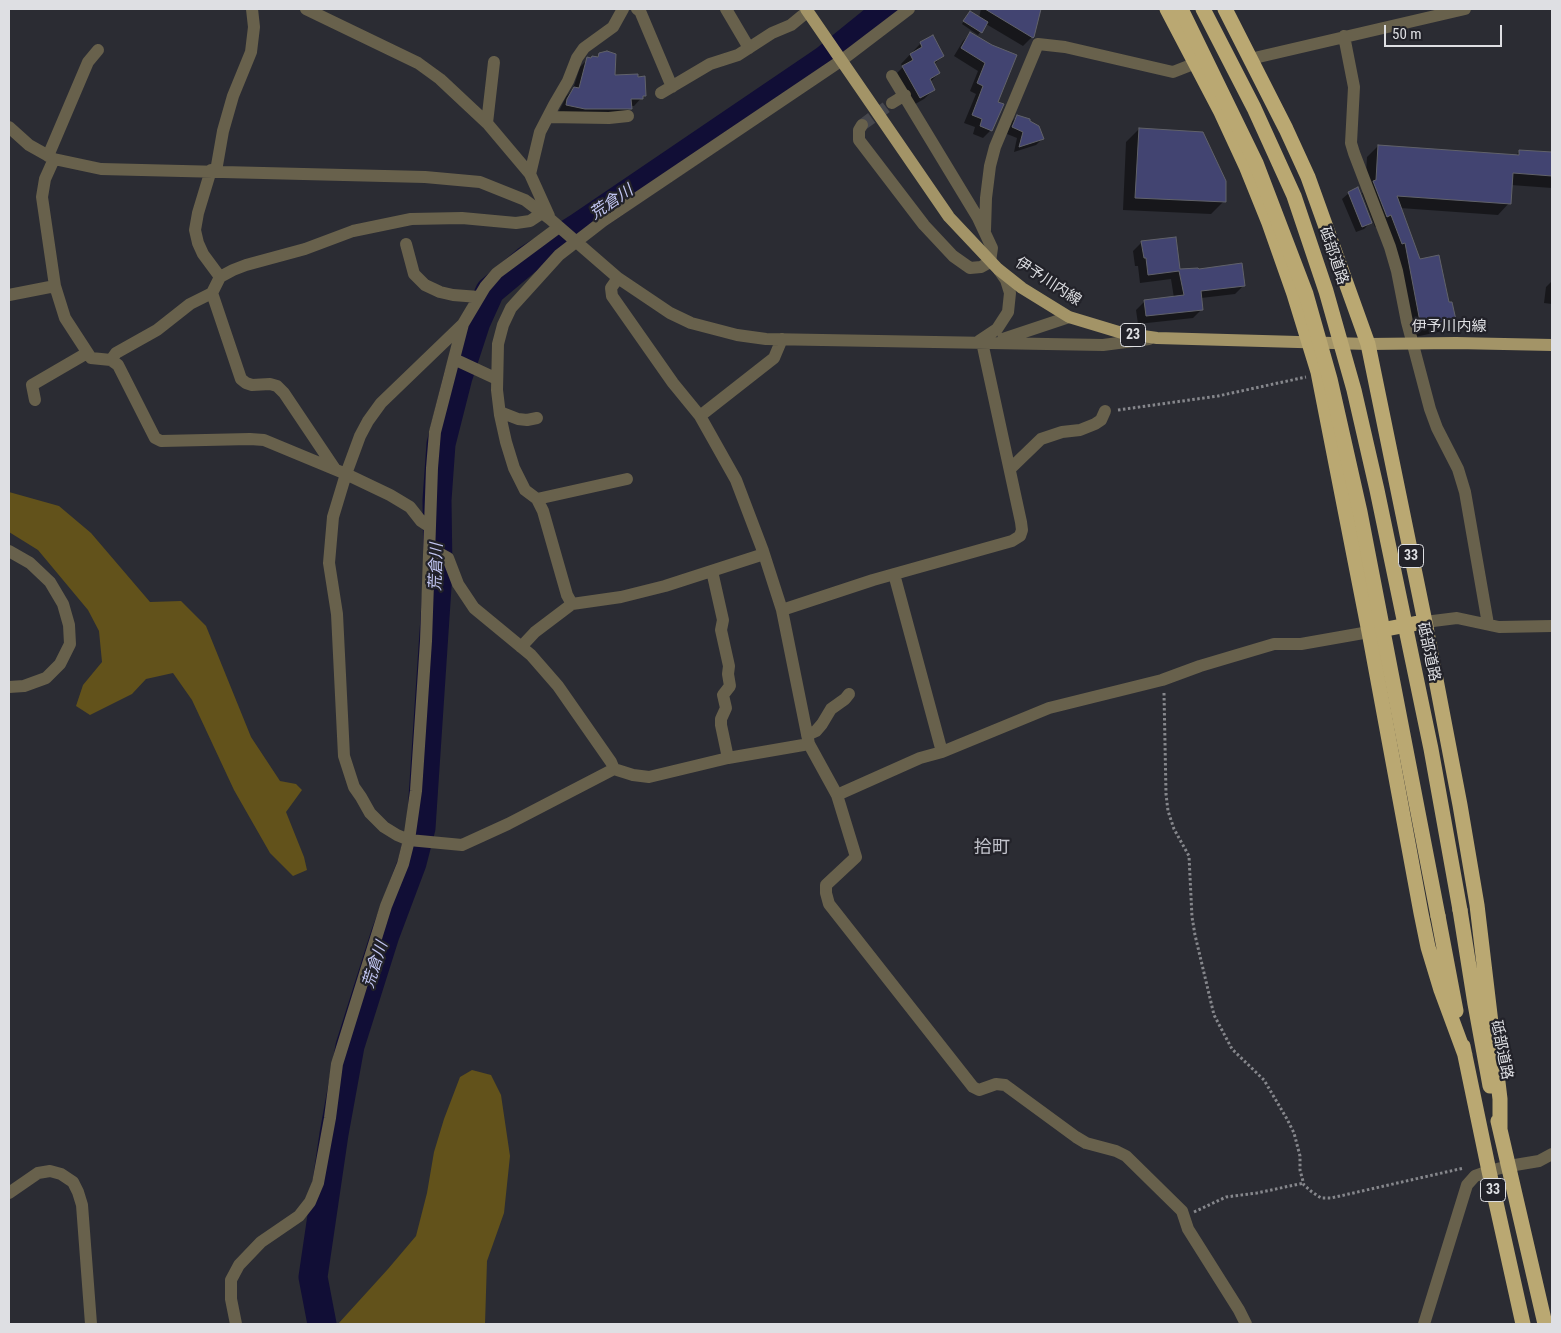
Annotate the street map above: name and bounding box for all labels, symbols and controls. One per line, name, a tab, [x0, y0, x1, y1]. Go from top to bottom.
scale bar	[1386, 15, 1504, 47]
text: 50 m	[1392, 25, 1422, 43]
water label: 荒倉川	[587, 182, 637, 224]
street label: 砥部道路	[1315, 225, 1351, 287]
street label: 伊予川内線	[1012, 254, 1084, 310]
street label: 伊予川内線	[1412, 318, 1486, 336]
road number: 23	[1120, 324, 1146, 346]
water label: 荒倉川	[427, 543, 447, 591]
road number: 33	[1398, 544, 1424, 568]
street label: 砥部道路	[1413, 621, 1443, 683]
district label: 拾町	[974, 837, 1010, 859]
water label: 荒倉川	[359, 939, 393, 991]
street label: 砥部道路	[1486, 1019, 1516, 1081]
road number: 33	[1480, 1178, 1506, 1202]

